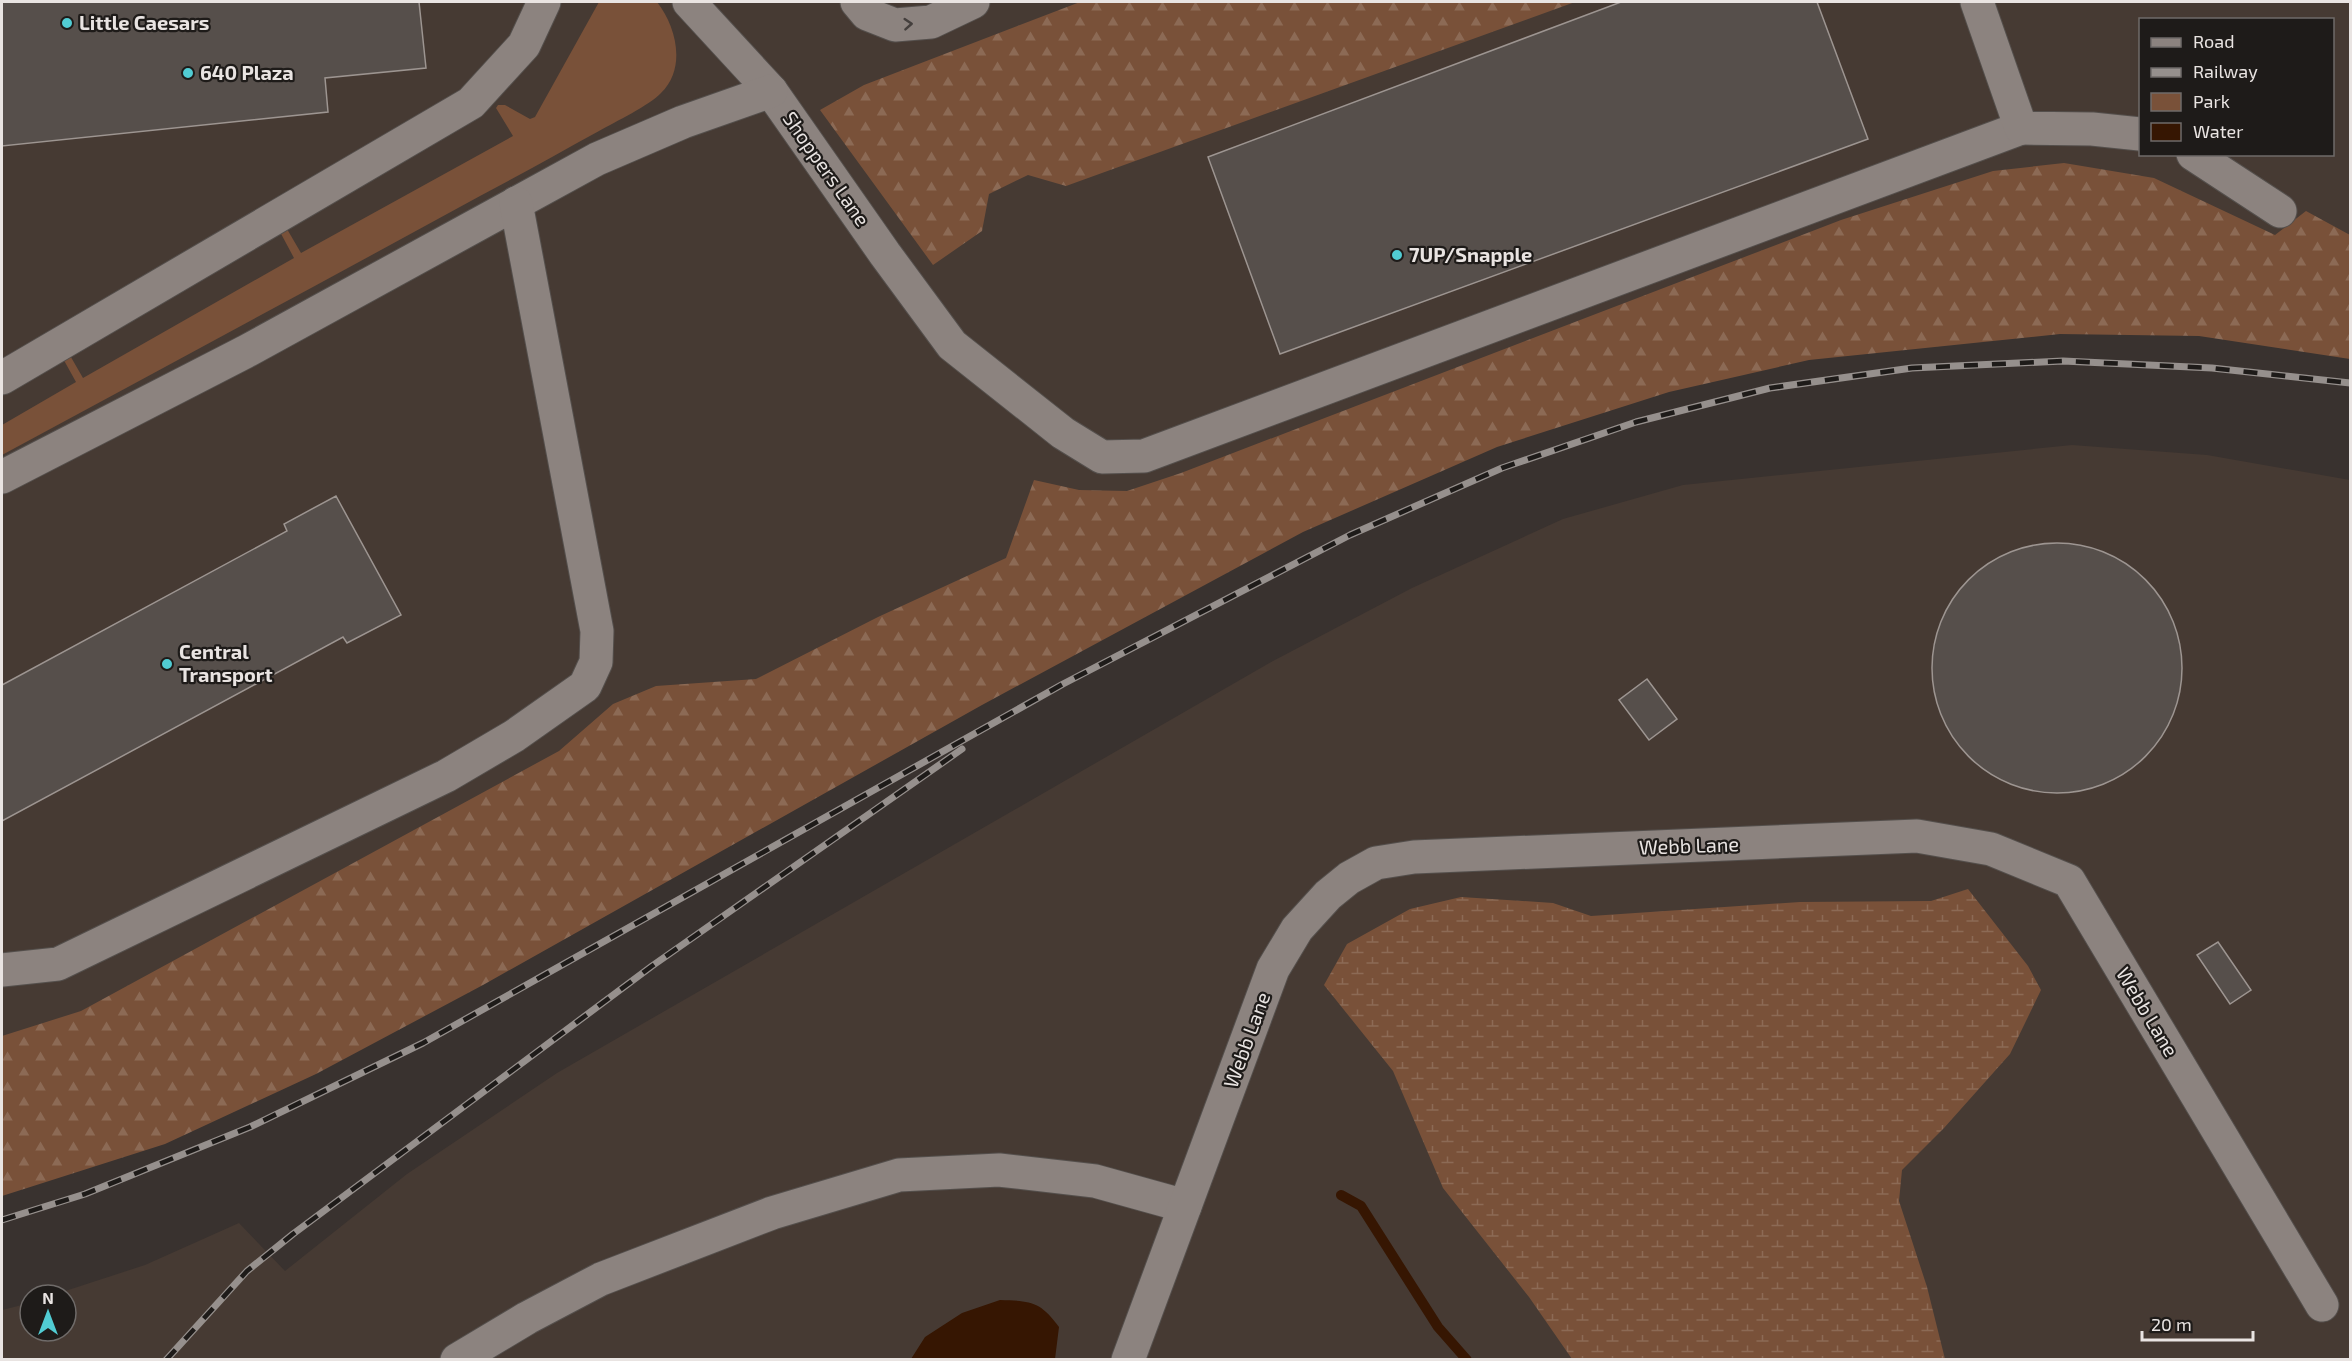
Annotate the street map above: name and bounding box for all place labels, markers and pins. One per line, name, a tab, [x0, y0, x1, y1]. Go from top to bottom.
place label: Little Caesars	[79, 10, 209, 34]
marker: Little Caesars	[60, 16, 74, 30]
place label: 640 Plaza	[200, 60, 294, 84]
marker: 640 Plaza	[181, 66, 195, 80]
place label: 7UP/Snapple	[1409, 242, 1532, 266]
marker: 7UP/Snapple	[1390, 248, 1404, 262]
place label: Central Transport	[179, 639, 273, 686]
marker: Central Transport	[160, 657, 174, 671]

